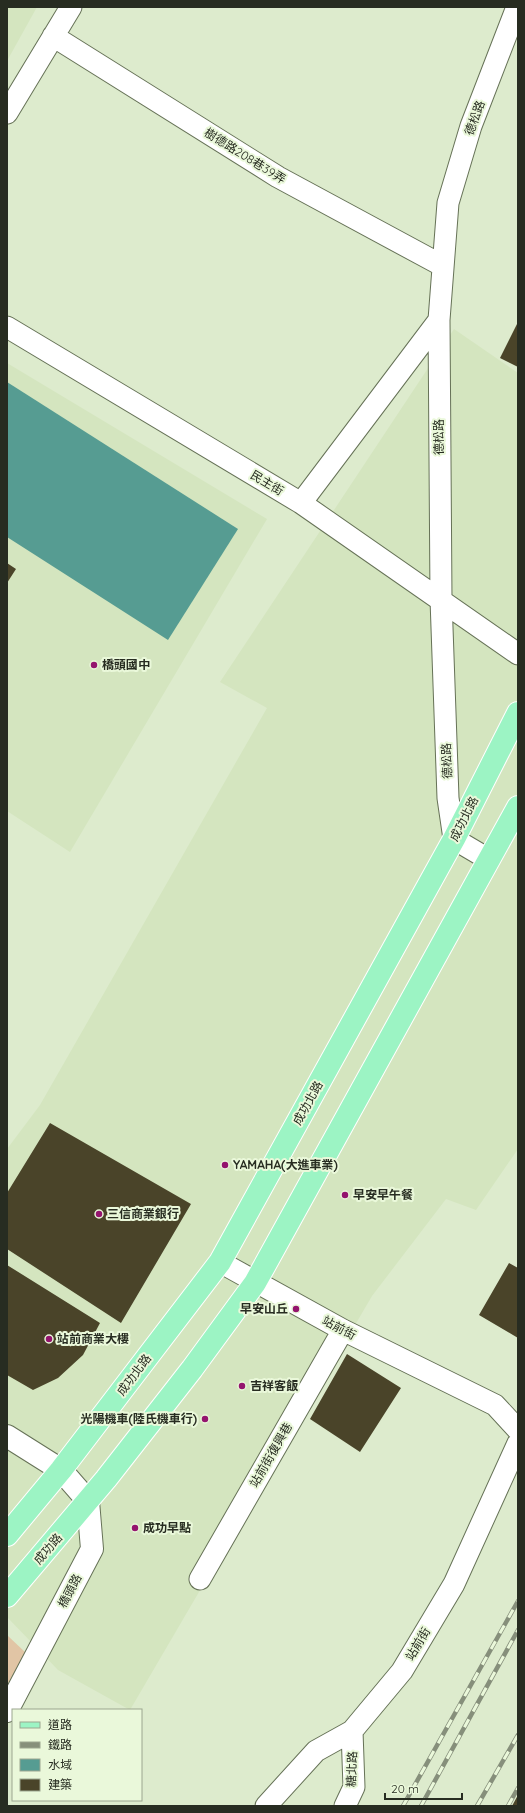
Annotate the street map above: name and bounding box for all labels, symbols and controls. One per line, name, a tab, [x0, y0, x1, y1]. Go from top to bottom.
street label: 德松路	[461, 98, 488, 137]
street label: 樹德路208巷39弄	[202, 125, 289, 187]
street label: 德松路	[431, 419, 446, 455]
street label: 民主街	[248, 467, 287, 498]
place label: 橋頭國中	[102, 657, 150, 672]
marker: 橋頭國中	[89, 660, 99, 670]
street label: 德松路	[438, 743, 455, 779]
street label: 成功北路	[446, 794, 481, 844]
street label: 成功北路	[289, 1078, 326, 1127]
place label: YAMAHA(大進車業)	[233, 1157, 338, 1172]
marker: YAMAHA(大進車業)	[220, 1160, 230, 1170]
place label: 早安早午餐	[353, 1187, 413, 1202]
marker: 早安早午餐	[340, 1190, 350, 1200]
place label: 三信商業銀行	[107, 1206, 179, 1221]
marker: 三信商業銀行	[94, 1209, 104, 1219]
place label: 早安山丘	[240, 1301, 288, 1316]
marker: 早安山丘	[291, 1304, 301, 1314]
street label: 站前街	[320, 1312, 359, 1343]
place label: 站前商業大樓	[57, 1331, 129, 1346]
marker: 站前商業大樓	[44, 1334, 54, 1344]
street label: 成功北路	[113, 1351, 154, 1398]
place label: 吉祥客飯	[250, 1378, 299, 1393]
marker: 吉祥客飯	[237, 1381, 247, 1391]
place label: 光陽機車(陸氏機車行)	[80, 1411, 197, 1426]
marker: 光陽機車(陸氏機車行)	[200, 1414, 210, 1424]
street label: 站前街復興巷	[246, 1420, 295, 1490]
place label: 成功早點	[143, 1520, 191, 1535]
marker: 成功早點	[130, 1523, 140, 1533]
street label: 成功路	[30, 1530, 65, 1567]
street label: 橋頭路	[54, 1571, 85, 1610]
street label: 站前街	[402, 1624, 433, 1663]
legend	[12, 1709, 142, 1801]
text: 道路	[48, 1717, 72, 1732]
text: 鐵路	[48, 1737, 72, 1752]
street label: 糖北路	[343, 1751, 360, 1787]
text: 水域	[48, 1757, 72, 1772]
scale bar	[385, 1775, 462, 1801]
text: 建築	[48, 1777, 72, 1792]
text: 20 m	[391, 1781, 419, 1796]

